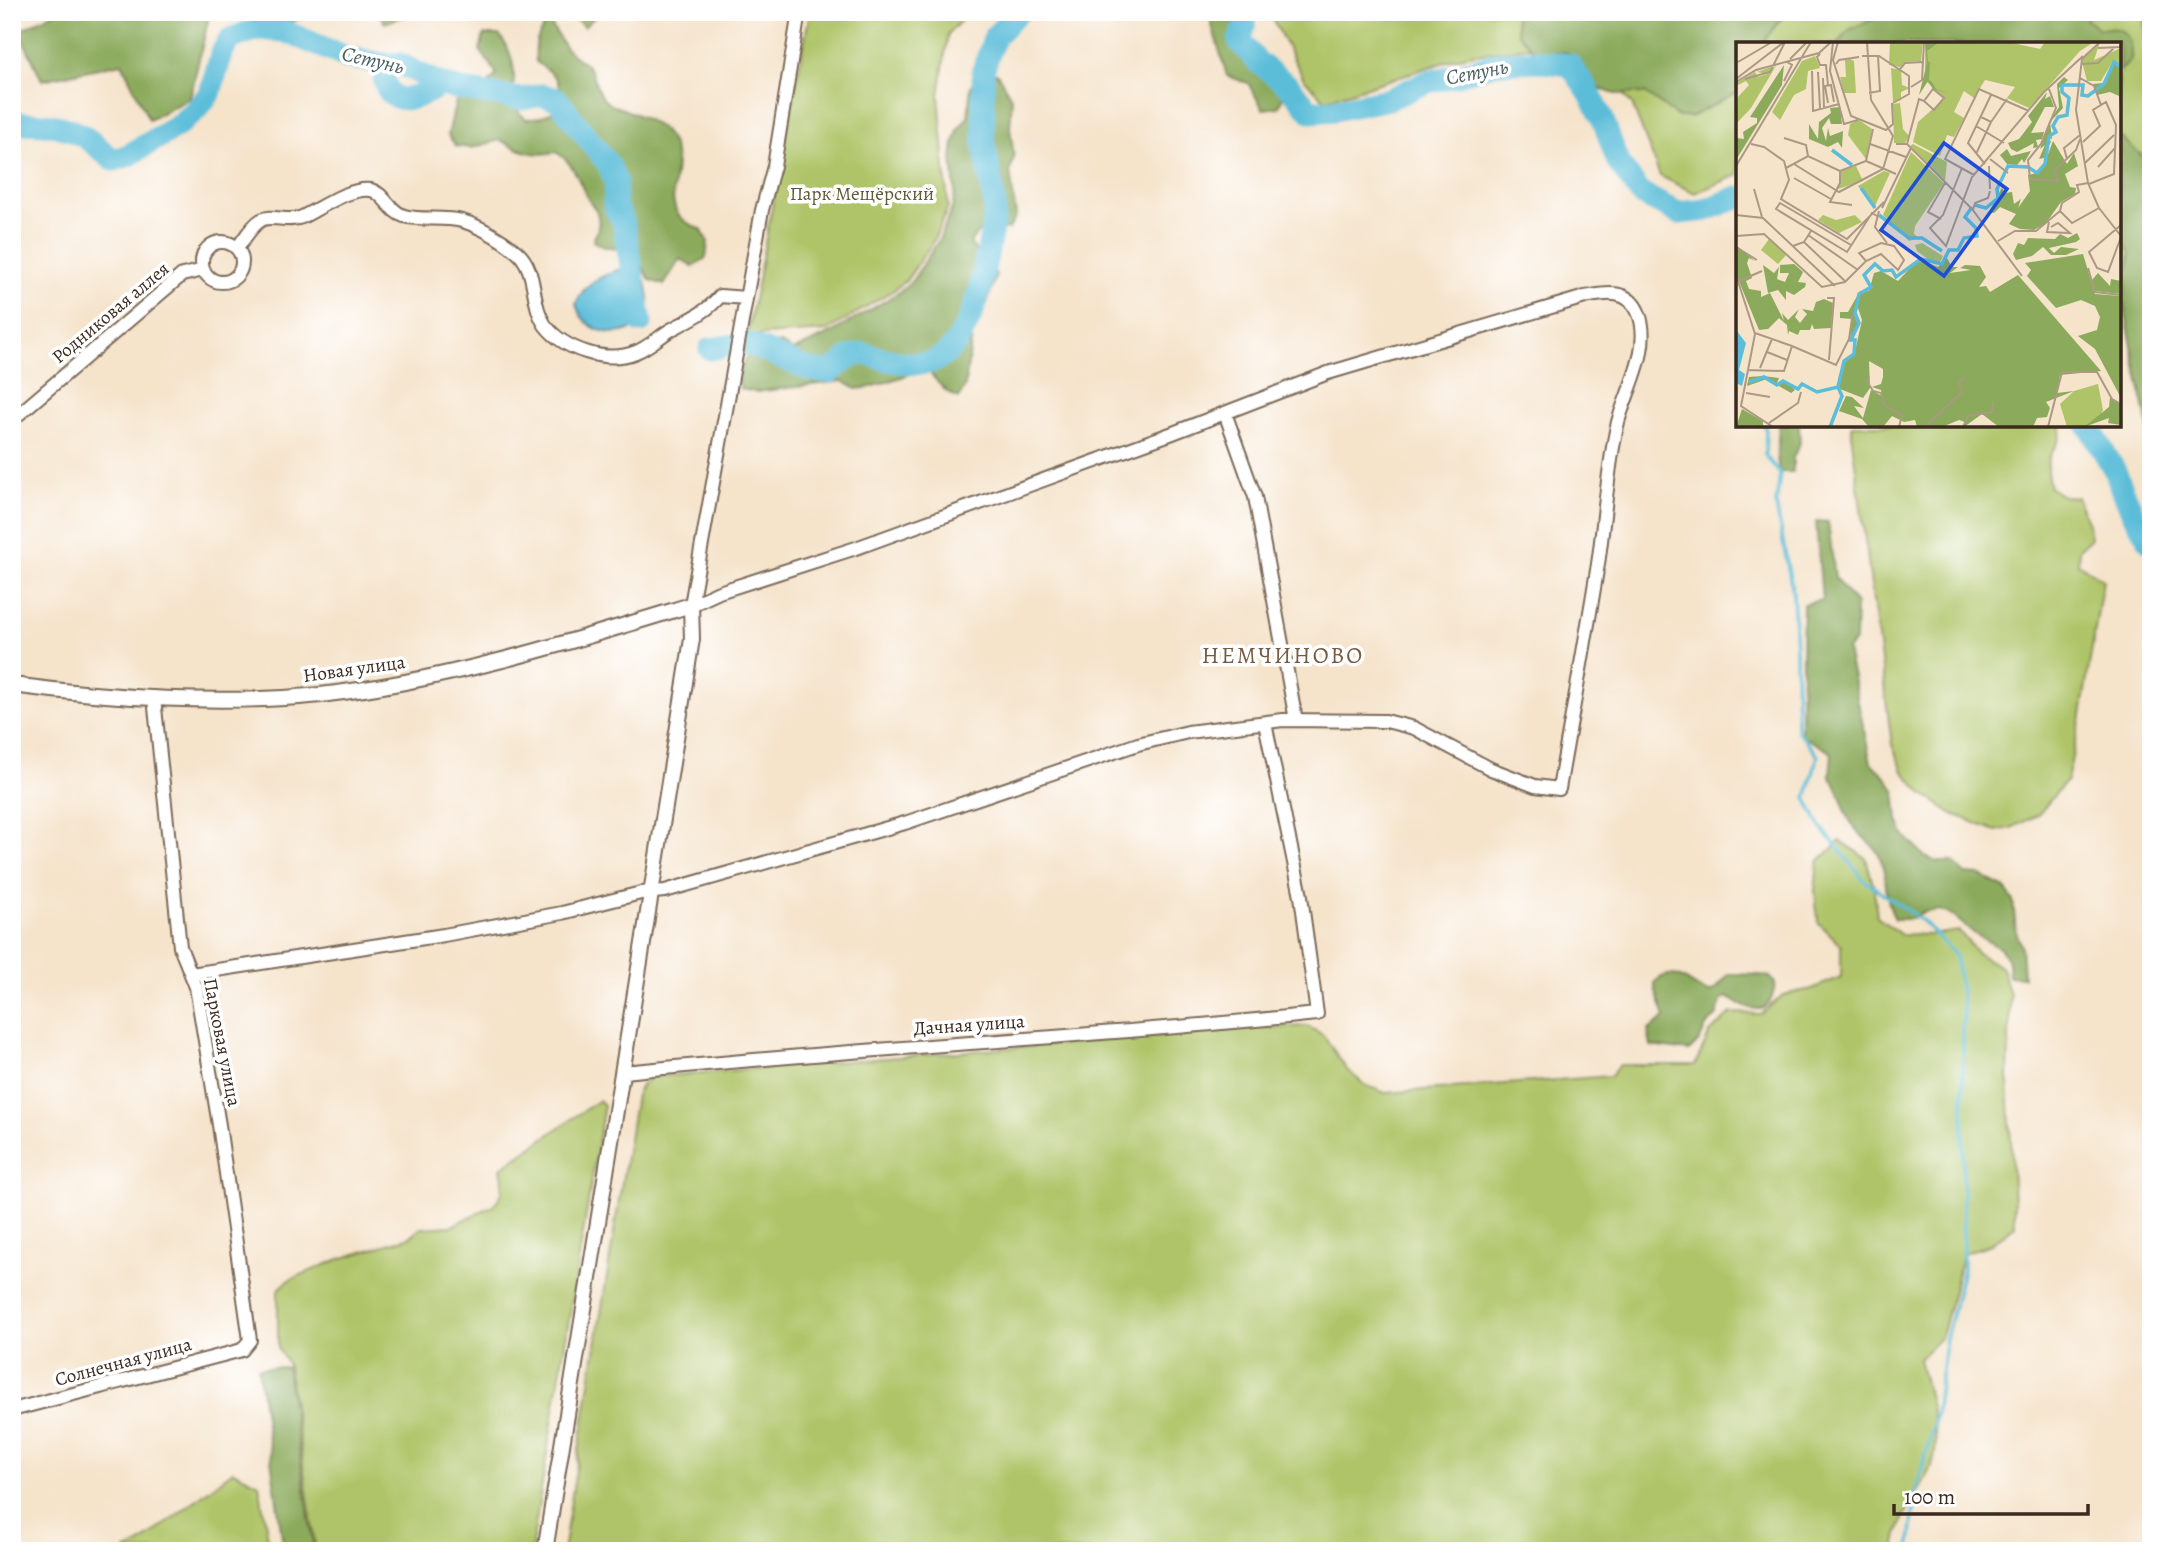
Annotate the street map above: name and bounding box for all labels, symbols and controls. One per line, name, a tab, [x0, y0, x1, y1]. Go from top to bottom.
water label: Сетунь	[339, 39, 407, 81]
inset map	[1736, 42, 2121, 427]
water label: Сетунь	[1443, 52, 1511, 92]
park label: Парк Мещёрский	[790, 181, 934, 207]
street label: Родниковая аллея	[46, 256, 175, 370]
district label: НЕМЧИНОВО	[1202, 640, 1364, 671]
street label: Новая улица	[301, 649, 407, 689]
street label: Парковая улица	[197, 976, 247, 1109]
street label: Дачная улица	[913, 1008, 1026, 1042]
street label: Солнечная улица	[52, 1331, 195, 1393]
scale bar	[1894, 1472, 2088, 1516]
text: 100 m	[1904, 1483, 1955, 1511]

